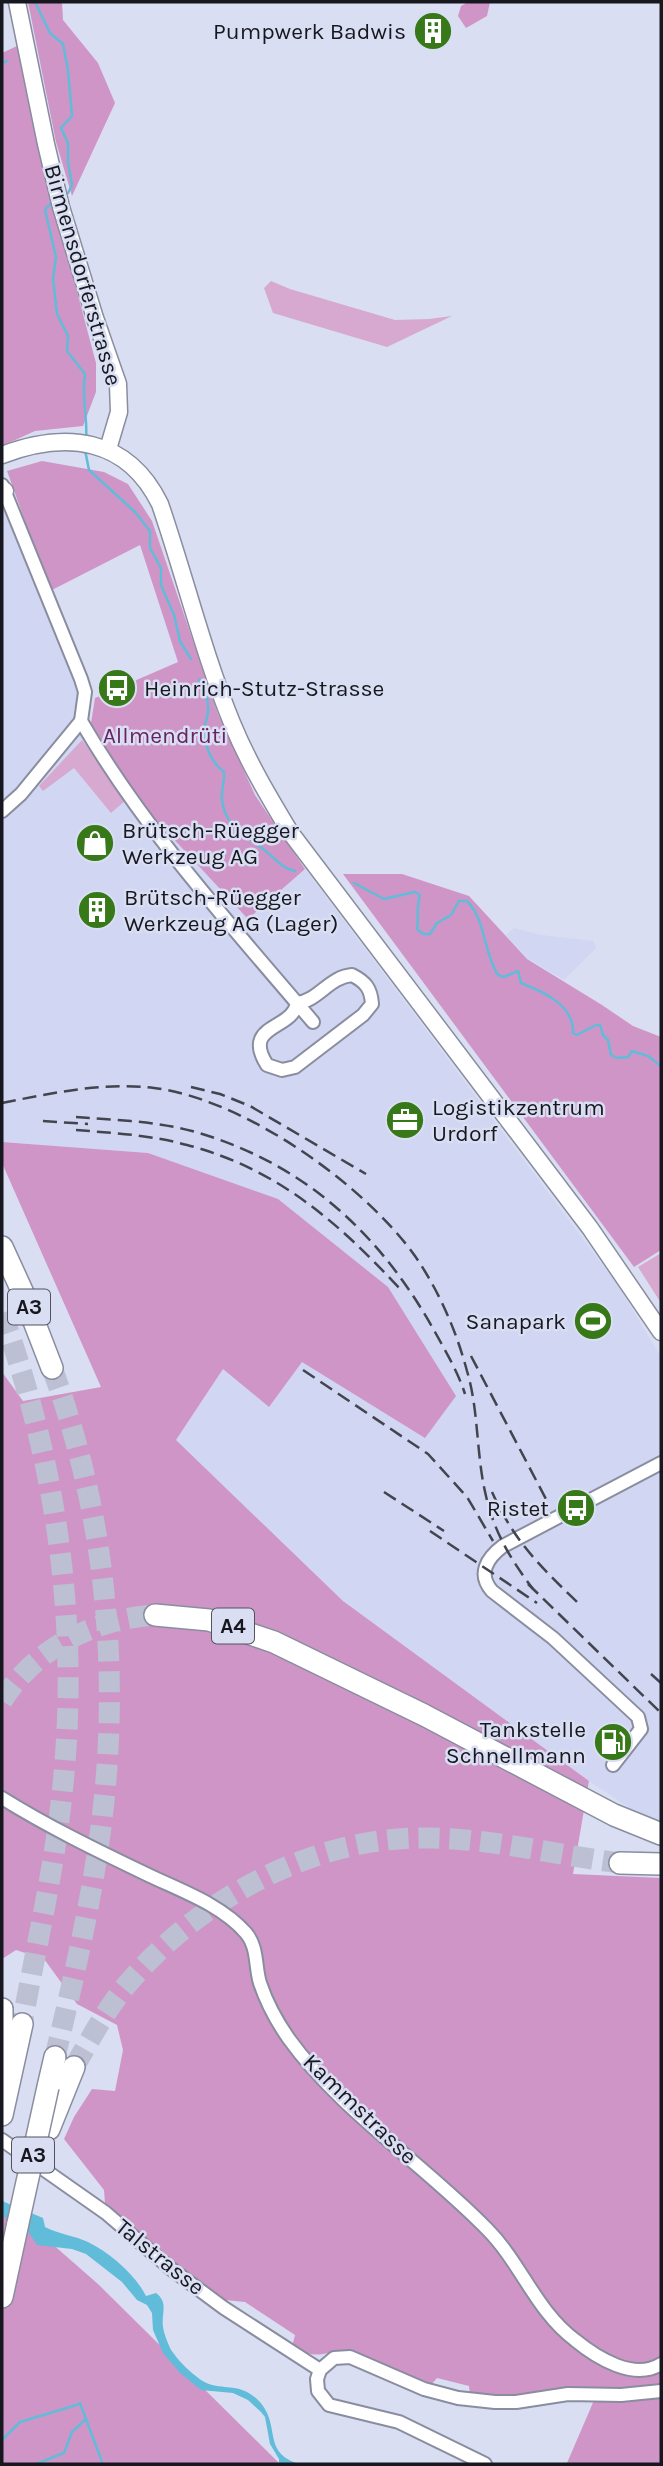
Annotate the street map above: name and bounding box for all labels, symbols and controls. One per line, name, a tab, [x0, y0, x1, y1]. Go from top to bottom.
building icon: Pumpwerk Badwis	[412, 10, 454, 52]
place label: Pumpwerk Badwis	[213, 18, 406, 45]
street label: Birmensdorferstrasse	[38, 161, 128, 389]
bus stop icon: Heinrich-Stutz-Strasse	[96, 667, 138, 709]
place label: Heinrich-Stutz-Strasse	[144, 675, 384, 702]
park label: Allmendrüti	[103, 722, 227, 749]
place label: Brütsch-Rüegger Werkzeug AG	[122, 817, 300, 870]
shop icon: Brütsch-Rüegger Werkzeug AG	[74, 822, 116, 864]
place label: Brütsch-Rüegger Werkzeug AG (Lager)	[124, 884, 338, 937]
building icon: Brütsch-Rüegger Werkzeug AG (Lager)	[76, 889, 118, 931]
place label: Logistikzentrum Urdorf	[432, 1094, 605, 1147]
office icon: Logistikzentrum Urdorf	[384, 1099, 426, 1141]
road number: A3	[8, 1290, 50, 1324]
sports icon: Sanapark	[572, 1300, 614, 1342]
place label: Sanapark	[466, 1308, 566, 1335]
bus stop icon: Ristet	[555, 1487, 597, 1529]
place label: Ristet	[487, 1495, 549, 1522]
road number: A4	[212, 1608, 254, 1644]
place label: Tankstelle Schnellmann	[446, 1716, 586, 1769]
fuel station icon: Tankstelle Schnellmann	[592, 1721, 634, 1763]
street label: Kammstrasse	[298, 2048, 422, 2170]
road number: A3	[12, 2138, 54, 2172]
street label: Talstrasse	[110, 2213, 210, 2301]

